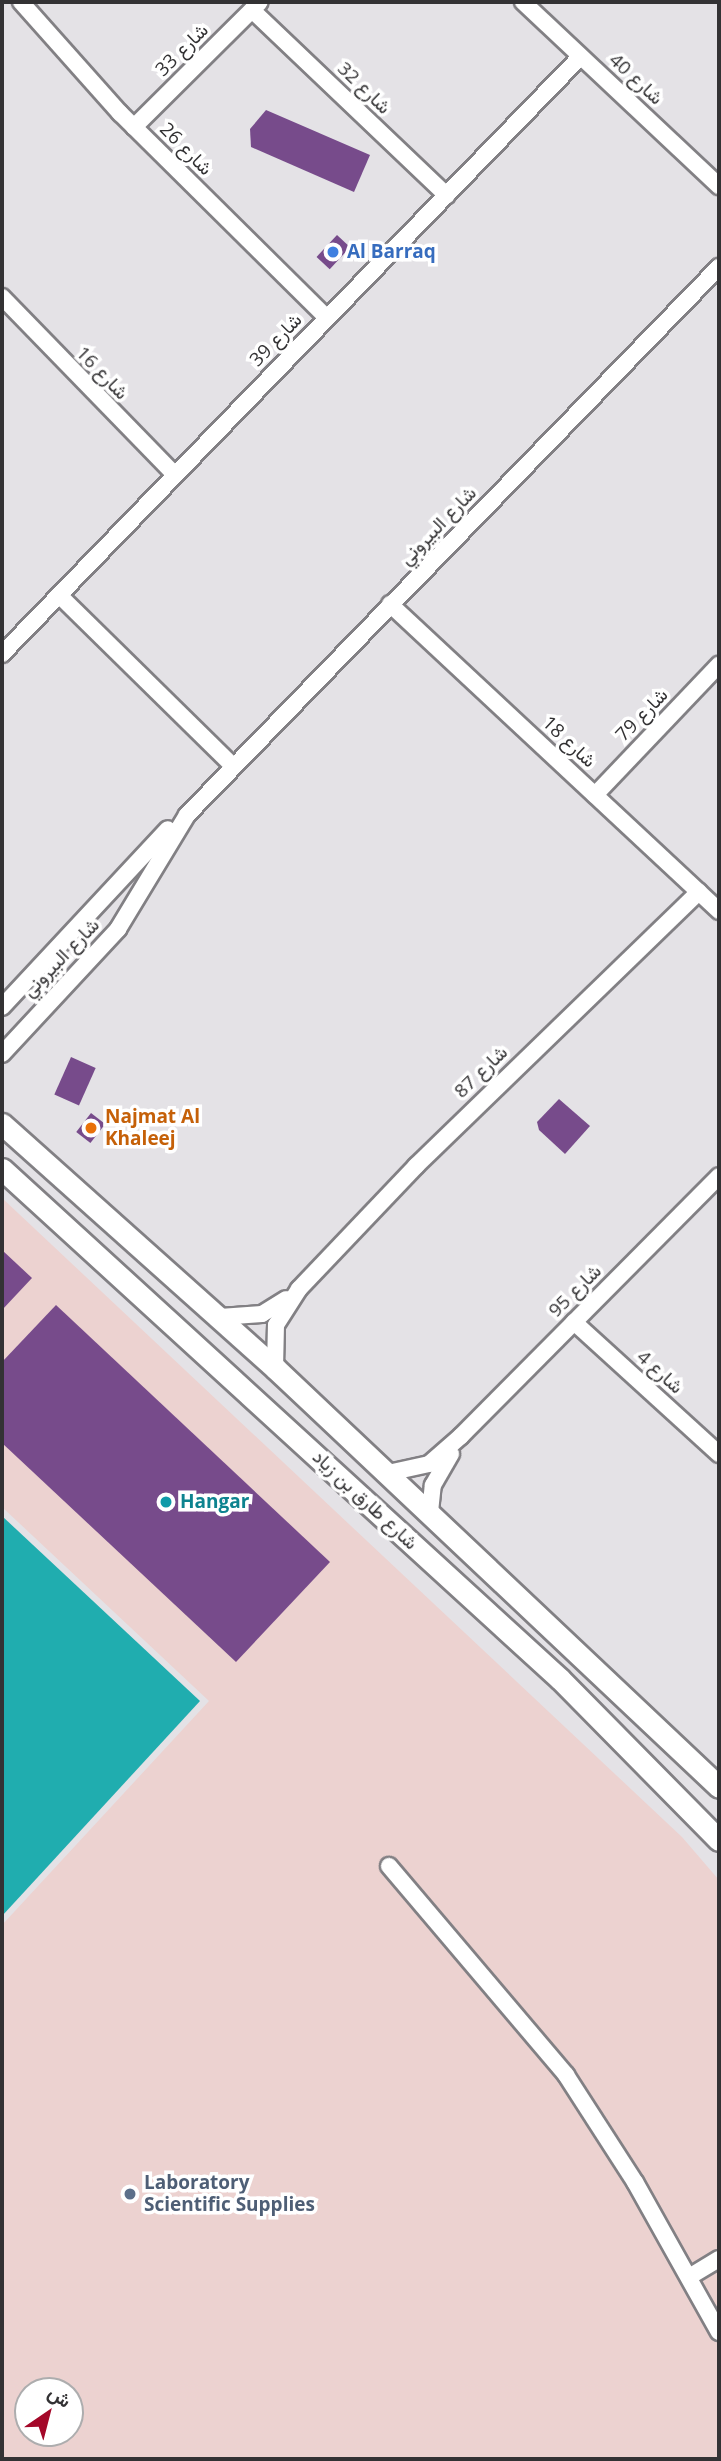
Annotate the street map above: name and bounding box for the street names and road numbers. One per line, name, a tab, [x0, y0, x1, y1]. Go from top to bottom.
street label: شارع 33	[151, 19, 213, 81]
street label: شارع 40	[605, 49, 667, 109]
street label: شارع 32	[333, 57, 395, 119]
street label: شارع 26	[155, 118, 217, 180]
street label: شارع 39	[245, 309, 307, 371]
street label: شارع 16	[71, 342, 133, 404]
street label: شارع البيروني	[395, 482, 481, 570]
street label: شارع 79	[611, 684, 673, 746]
street label: شارع 18	[538, 712, 600, 772]
street label: شارع البيروني	[18, 914, 104, 1002]
street label: شارع 87	[450, 1041, 512, 1103]
street label: شارع 95	[544, 1260, 606, 1322]
street label: شارع 4	[632, 1345, 688, 1399]
street label: شارع طارق بن زياد	[308, 1446, 422, 1554]

